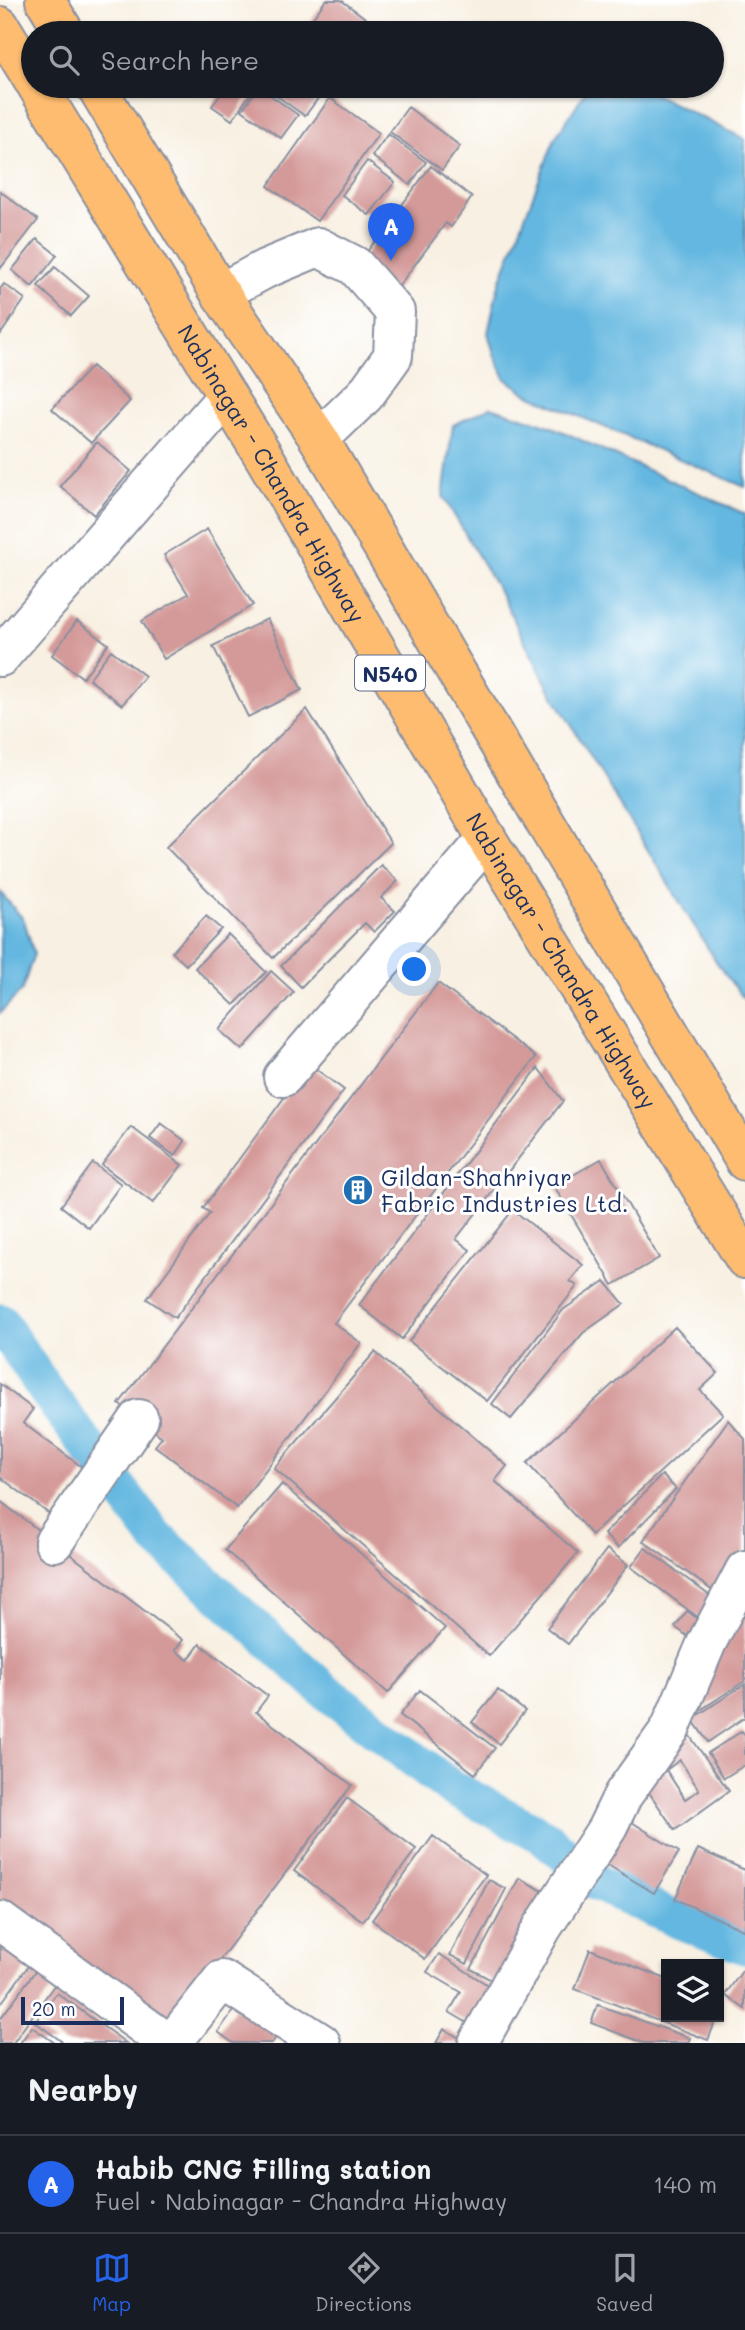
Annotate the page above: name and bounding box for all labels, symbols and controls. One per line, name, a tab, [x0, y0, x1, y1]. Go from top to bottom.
search box	[21, 21, 724, 98]
icon: search	[45, 41, 83, 79]
text: Search here	[101, 43, 259, 77]
pin: A	[368, 203, 414, 261]
street label: Nabinagar - Chandra Highway	[171, 319, 372, 628]
road number: N540	[355, 656, 425, 690]
street label: Nabinagar - Chandra Highway	[460, 807, 664, 1114]
your location	[397, 952, 431, 986]
place label: Gildan-Shahriyar Fabric Industries Ltd.	[381, 1162, 629, 1218]
building icon: Gildan-Shahriyar Fabric Industries Ltd.	[341, 1173, 375, 1207]
map controls	[661, 1959, 724, 2022]
button: layers	[661, 1959, 724, 2022]
scale bar	[21, 1994, 124, 2026]
text: 20 m	[32, 1996, 76, 2021]
text: Nearby	[28, 2069, 138, 2109]
text: Habib CNG Filling station	[95, 2152, 431, 2186]
text: A	[43, 2169, 59, 2199]
text: 140 m	[653, 2169, 717, 2199]
text: Fuel · Nabinagar - Chandra Highway	[95, 2186, 507, 2216]
tab: Map	[92, 2249, 131, 2316]
tab: Directions	[315, 2249, 412, 2316]
tab: Saved	[596, 2249, 653, 2316]

